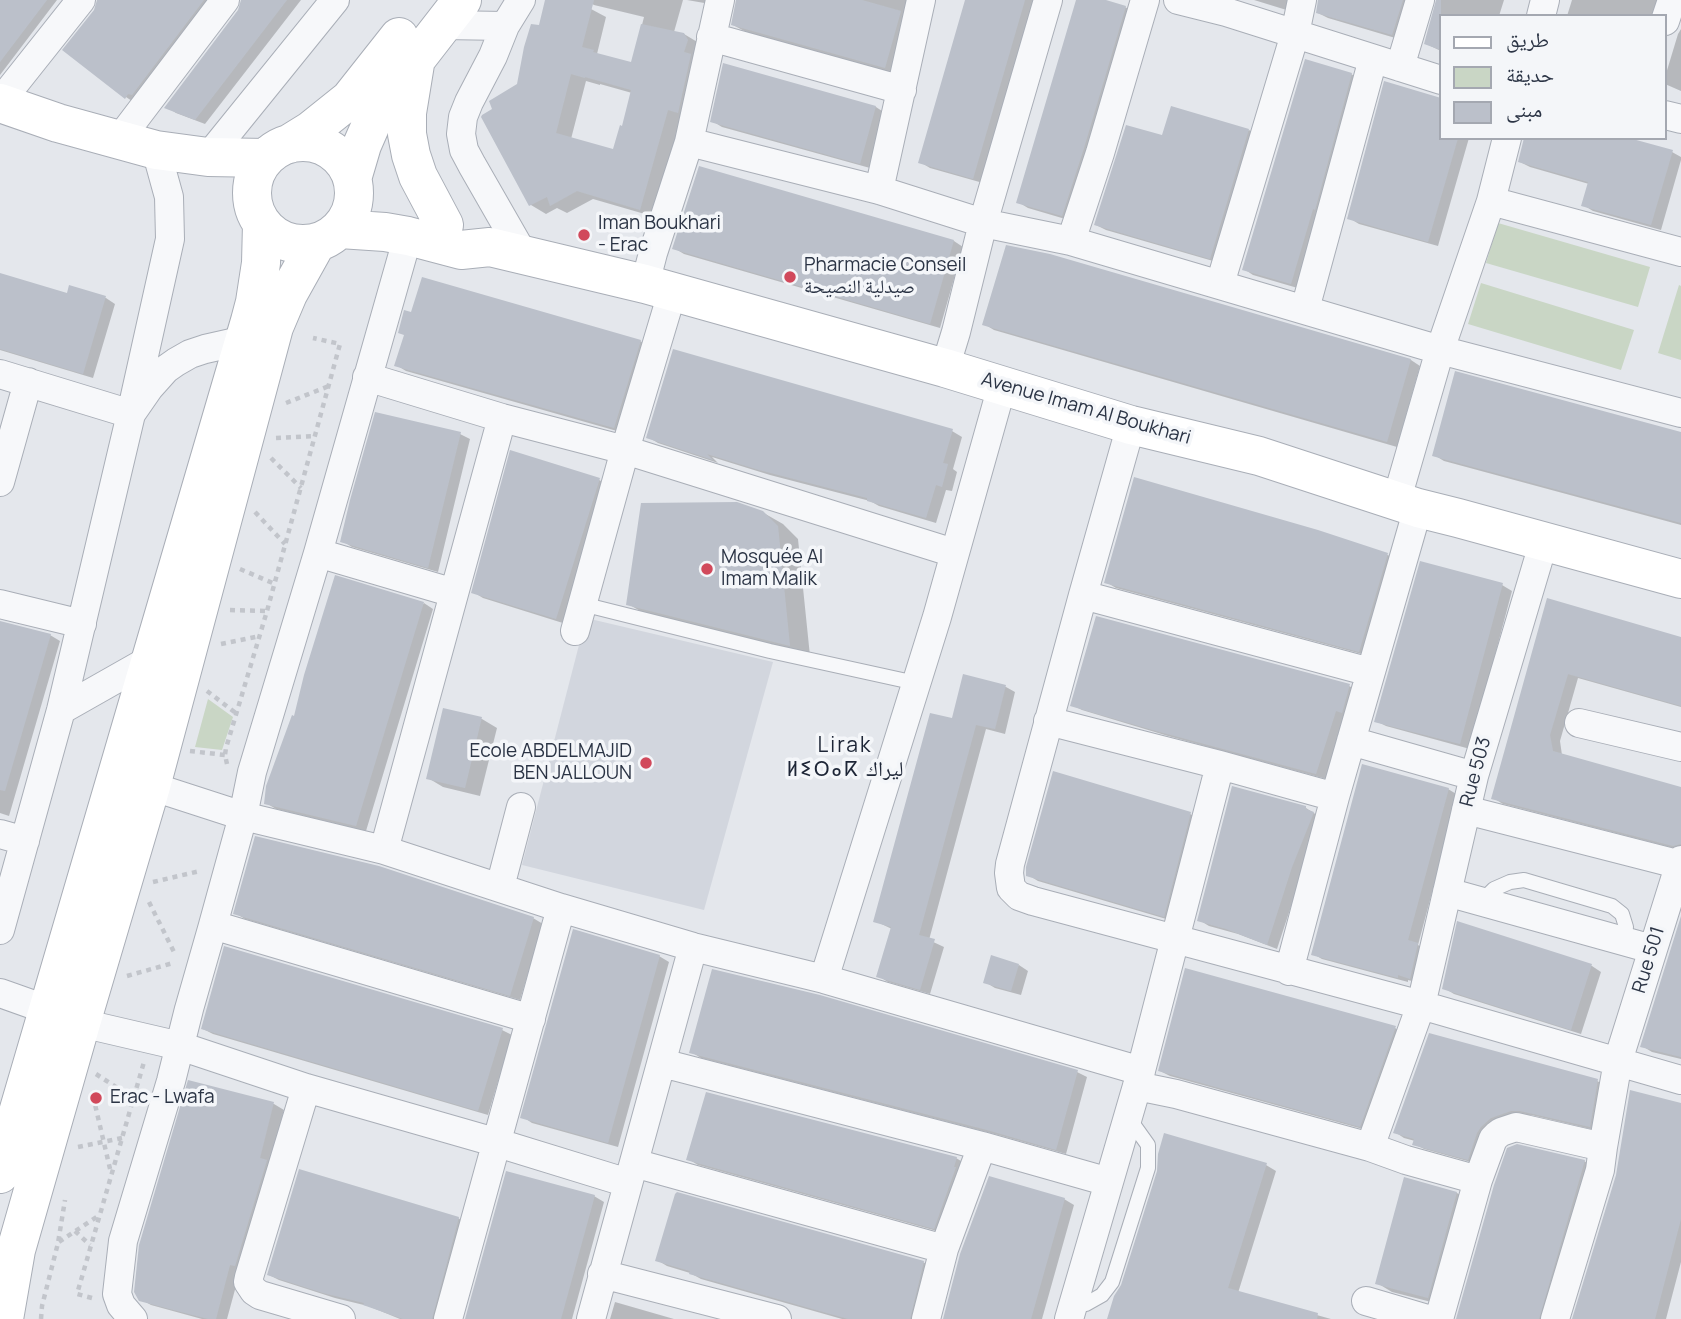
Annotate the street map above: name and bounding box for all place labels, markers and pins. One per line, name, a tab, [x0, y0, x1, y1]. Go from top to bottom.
place label: Iman Boukhari - Erac	[598, 213, 721, 257]
marker: Iman Boukhari - Erac	[576, 227, 592, 243]
place label: Pharmacie Conseil صيدلية النصيحة	[804, 255, 966, 299]
marker: Pharmacie Conseil صيدلية النصيحة	[782, 269, 798, 285]
place label: Mosquée Al Imam Malik	[721, 547, 823, 591]
marker: Mosquée Al Imam Malik	[699, 561, 715, 577]
place label: Ecole ABDELMAJID BEN JALLOUN	[469, 741, 632, 785]
marker: Ecole ABDELMAJID BEN JALLOUN	[638, 755, 654, 771]
place label: Erac - Lwafa	[110, 1087, 215, 1109]
marker: Erac - Lwafa	[88, 1090, 104, 1106]

